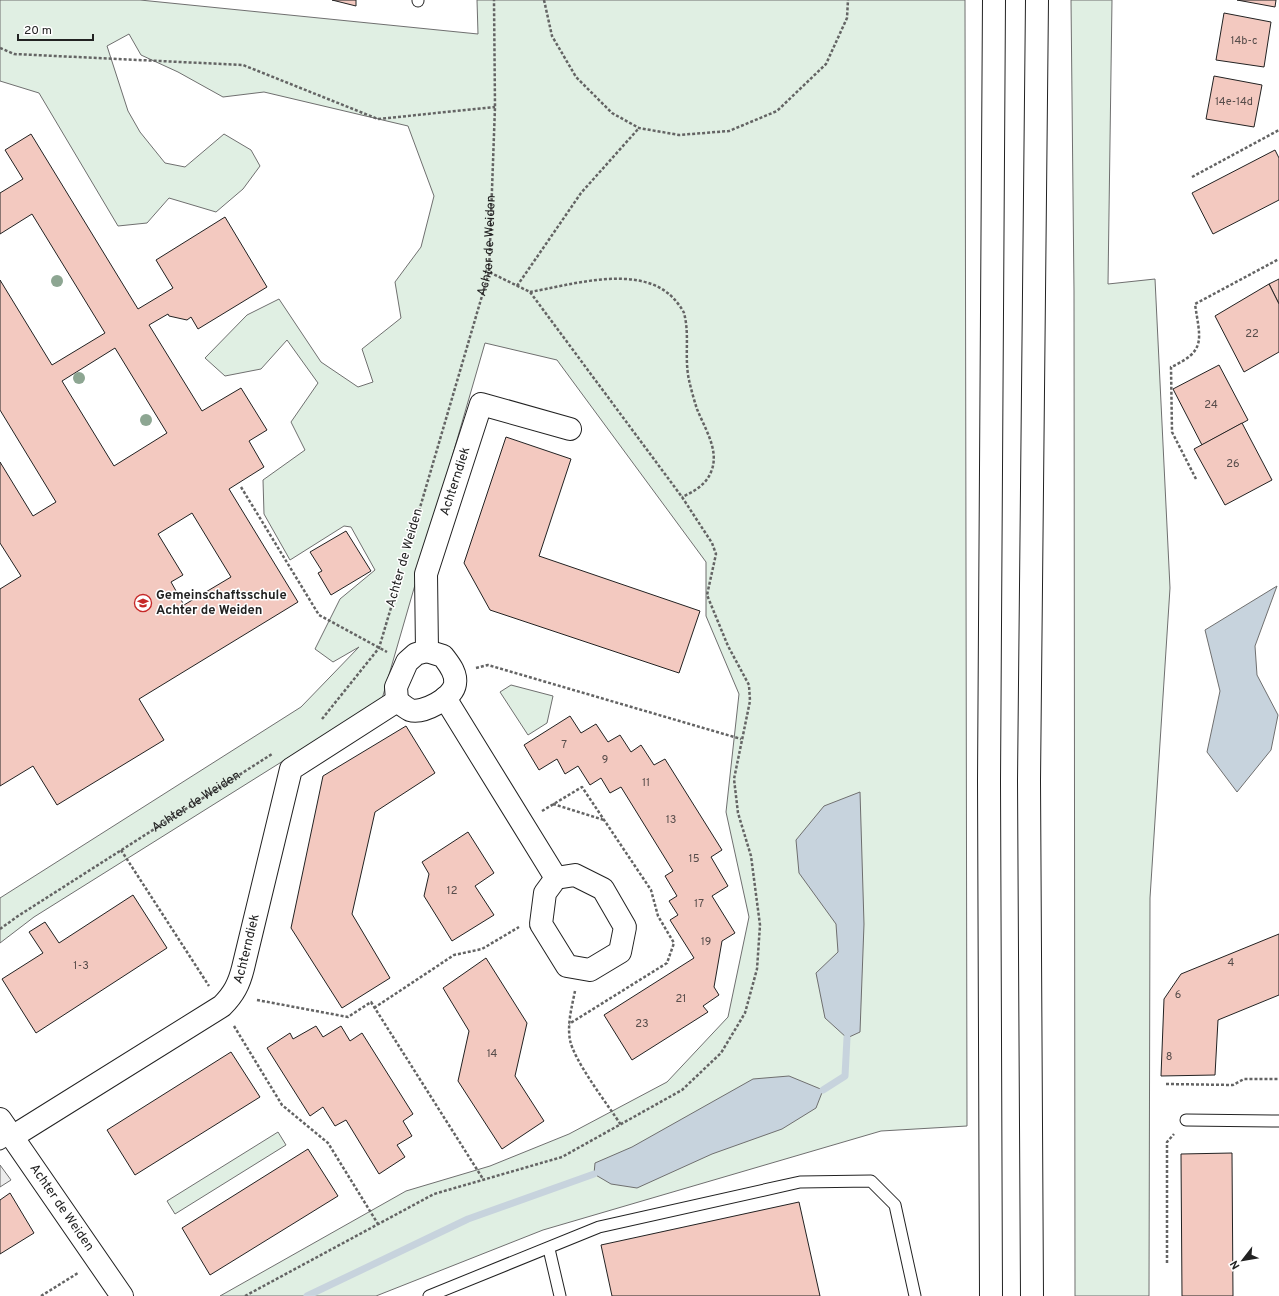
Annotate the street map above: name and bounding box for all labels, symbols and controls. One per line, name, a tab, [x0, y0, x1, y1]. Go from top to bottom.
scale bar	[18, 16, 93, 42]
text: 20 m	[24, 23, 52, 39]
house number: 14b-c	[1231, 34, 1257, 48]
house number: 14e-14d	[1215, 95, 1253, 109]
street label: Achter de Weiden	[474, 195, 500, 298]
house number: 22	[1245, 327, 1259, 341]
house number: 24	[1204, 398, 1218, 412]
street label: Achterndiek	[437, 445, 475, 518]
house number: 26	[1226, 457, 1240, 471]
street label: Achter de Weiden	[383, 507, 427, 609]
place label: Gemeinschaftsschule Achter de Weiden	[156, 588, 287, 619]
school or university icon: Gemeinschaftsschule Achter de Weiden	[133, 593, 153, 613]
house number: 7	[561, 738, 567, 752]
house number: 9	[602, 753, 608, 767]
street label: Achter de Weiden	[149, 768, 244, 836]
house number: 11	[642, 776, 650, 790]
house number: 13	[666, 813, 676, 827]
house number: 15	[689, 852, 700, 866]
house number: 12	[447, 884, 457, 898]
house number: 17	[694, 897, 704, 911]
street label: Achterndiek	[231, 912, 264, 986]
house number: 19	[701, 935, 711, 949]
house number: 4	[1228, 956, 1235, 970]
house number: 1-3	[73, 959, 89, 973]
house number: 6	[1175, 988, 1181, 1002]
house number: 21	[676, 992, 686, 1006]
house number: 23	[635, 1017, 649, 1031]
house number: 14	[487, 1047, 498, 1061]
house number: 8	[1166, 1050, 1172, 1064]
street label: Achter de Weiden	[26, 1161, 97, 1255]
north arrow	[1223, 1240, 1263, 1280]
text: N	[1227, 1258, 1243, 1272]

